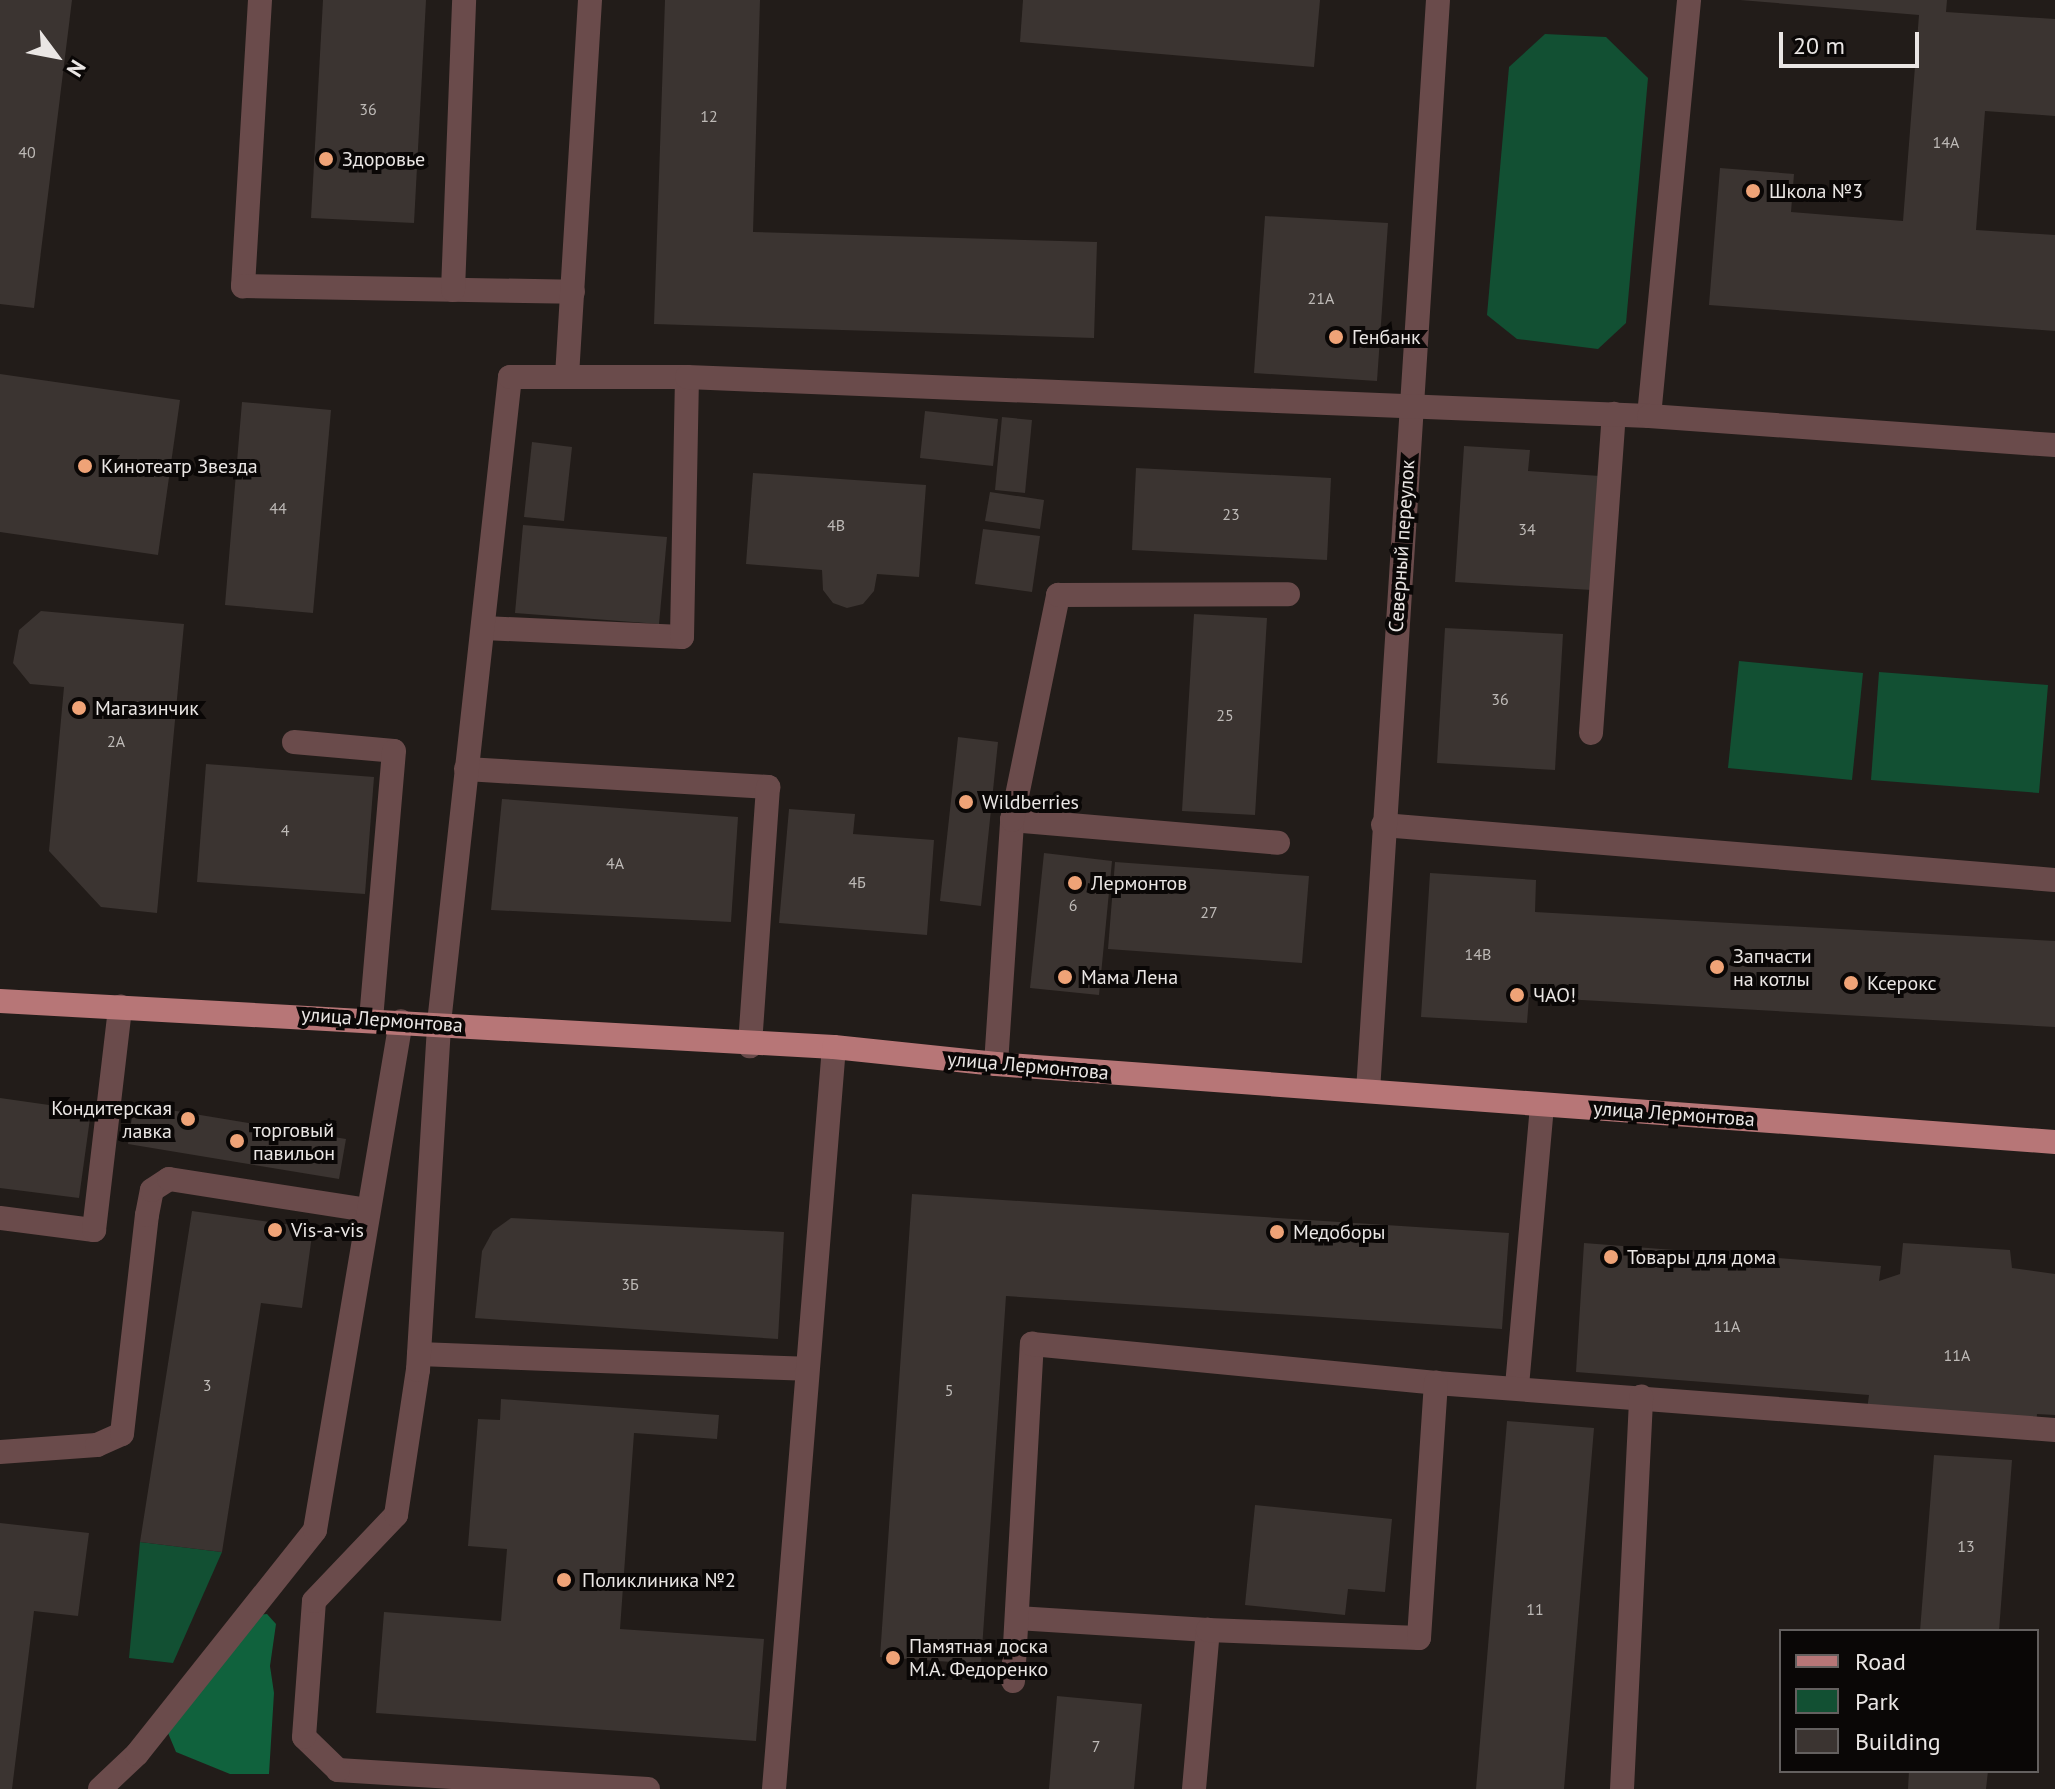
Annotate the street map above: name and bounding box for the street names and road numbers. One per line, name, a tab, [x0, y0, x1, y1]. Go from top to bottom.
street label: Северный переулок	[1384, 459, 1420, 633]
street label: улица Лермонтова	[300, 1002, 464, 1038]
street label: улица Лермонтова	[946, 1047, 1110, 1085]
street label: улица Лермонтова	[1592, 1096, 1756, 1132]

